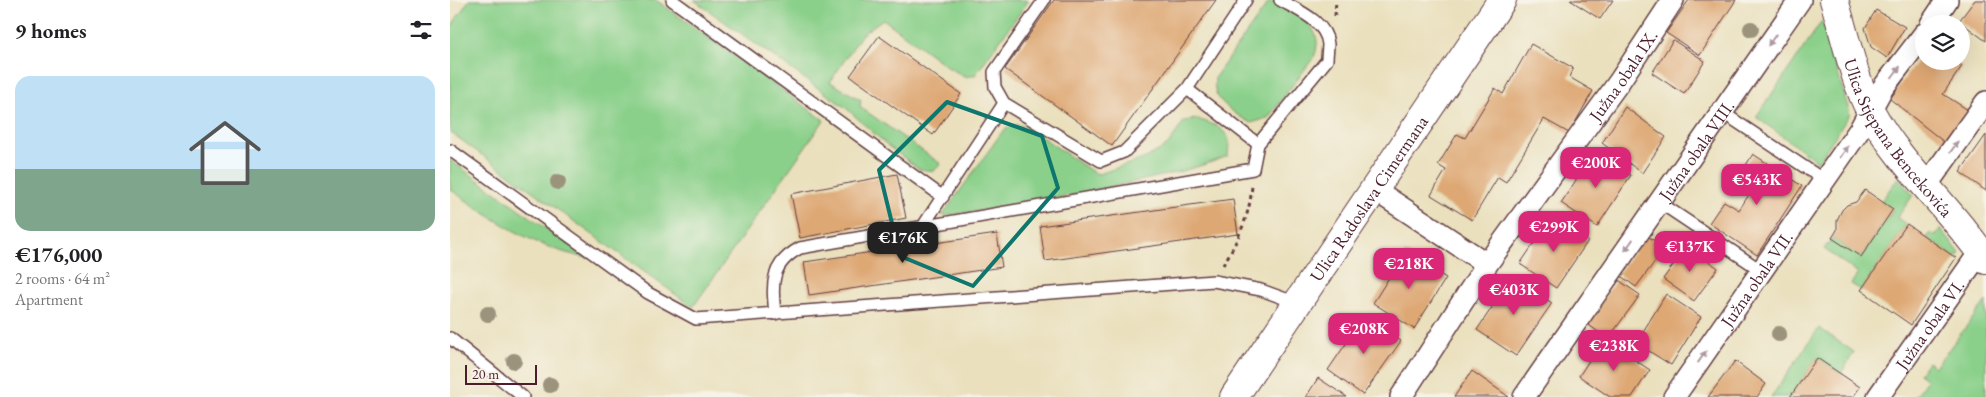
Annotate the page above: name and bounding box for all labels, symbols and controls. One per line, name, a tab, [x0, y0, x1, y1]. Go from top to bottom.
map controls	[1915, 15, 1970, 70]
button: layers	[1915, 15, 1970, 70]
icon: filters	[407, 16, 435, 44]
text: 9 homes	[15, 17, 87, 44]
street label: Južna obala IX.	[1582, 25, 1662, 127]
one-way arrow	[1767, 33, 1777, 47]
street label: Ulica Stjepana Bencekovića	[1840, 55, 1959, 222]
one-way arrow	[1890, 66, 1901, 79]
street label: Južna obala VIII.	[1652, 95, 1739, 206]
icon: home	[180, 108, 270, 198]
street label: Ulica Radoslava Cimermana	[1304, 110, 1433, 286]
one-way arrow	[1949, 140, 1959, 153]
one-way arrow	[1839, 145, 1849, 158]
pin: €200K	[1561, 146, 1631, 189]
text: €200K	[1571, 152, 1621, 173]
pin: €543K	[1722, 164, 1792, 206]
text: €543K	[1732, 169, 1782, 190]
pin: €299K	[1519, 210, 1589, 253]
text: €299K	[1529, 216, 1579, 237]
pin: €176K	[868, 222, 938, 264]
street label: Južna obala VII.	[1714, 226, 1797, 333]
text: €176K	[878, 227, 928, 248]
pin: €137K	[1655, 230, 1725, 273]
text: €137K	[1665, 236, 1715, 257]
one-way arrow	[1624, 238, 1634, 252]
text: €176,000	[15, 241, 102, 268]
pin: €218K	[1374, 248, 1444, 290]
text: €218K	[1384, 253, 1434, 274]
text: 2 rooms · 64 m²	[15, 268, 110, 289]
pin: €403K	[1479, 274, 1549, 316]
street label: Južna obala VI.	[1888, 275, 1969, 376]
text: €403K	[1489, 279, 1539, 300]
text: Apartment	[15, 289, 83, 310]
pin: €208K	[1329, 312, 1399, 355]
text: €208K	[1339, 318, 1389, 339]
pin: €238K	[1579, 330, 1649, 372]
text: €238K	[1589, 335, 1639, 356]
one-way arrow	[1697, 350, 1707, 364]
scale bar	[465, 362, 538, 385]
text: 20 m	[472, 365, 499, 383]

